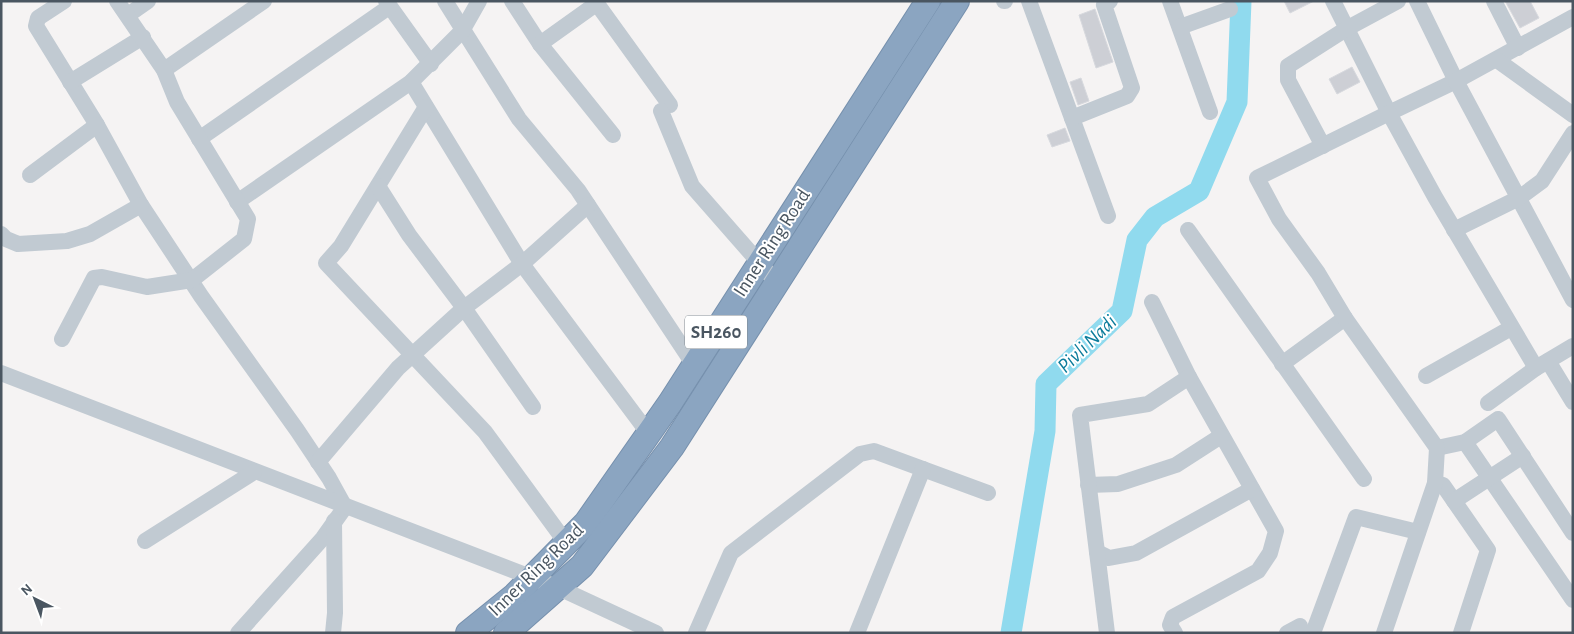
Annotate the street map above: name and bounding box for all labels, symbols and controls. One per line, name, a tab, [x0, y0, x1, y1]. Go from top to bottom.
street label: Inner Ring Road	[730, 186, 814, 300]
water label: Pivli Nadi	[1054, 311, 1121, 377]
road number: SH260	[685, 316, 747, 348]
street label: Inner Ring Road	[485, 520, 587, 620]
north arrow	[10, 574, 60, 624]
text: N	[19, 582, 35, 599]

